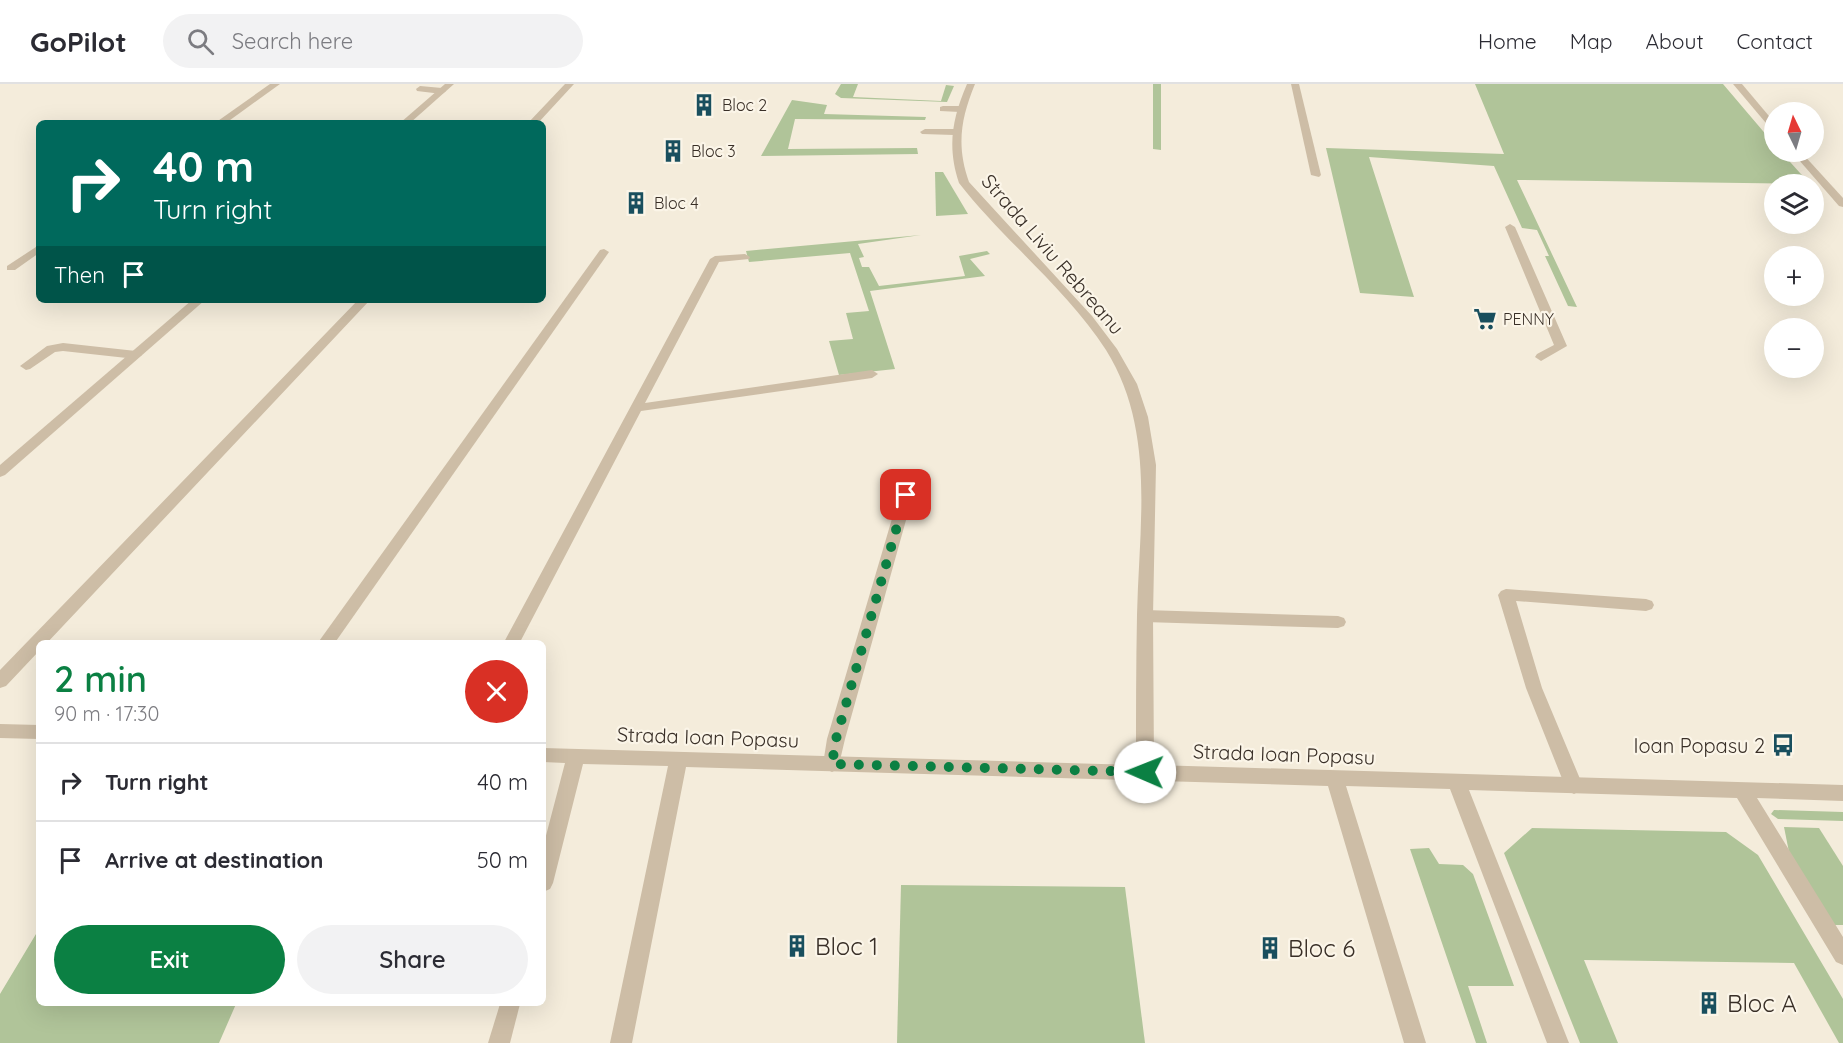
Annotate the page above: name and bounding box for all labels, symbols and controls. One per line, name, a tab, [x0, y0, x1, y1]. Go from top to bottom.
search box	[163, 14, 583, 68]
text: GoPilot	[30, 24, 127, 59]
icon: search	[184, 25, 217, 58]
text: Search here	[232, 27, 353, 55]
text: Home	[1478, 28, 1537, 54]
text: Map	[1570, 28, 1613, 54]
text: About	[1646, 28, 1704, 54]
text: Contact	[1737, 28, 1813, 54]
building icon: Bloc 2	[691, 92, 717, 118]
place label: Bloc 2	[722, 95, 767, 115]
north arrow	[1764, 102, 1824, 162]
map controls	[1764, 102, 1824, 378]
building icon: Bloc 3	[660, 138, 686, 164]
text: 40 m	[153, 140, 254, 193]
place label: Bloc 3	[691, 141, 736, 161]
icon: right	[54, 144, 132, 222]
street label: Strada Liviu Rebreanu	[977, 169, 1129, 339]
button: layers	[1764, 174, 1824, 234]
building icon: Bloc 4	[623, 190, 649, 216]
text: Turn right	[153, 192, 272, 226]
place label: Bloc 4	[654, 193, 699, 213]
button: +	[1764, 246, 1824, 306]
icon: arrive	[117, 258, 150, 291]
text: Then	[54, 261, 105, 289]
supermarket icon: PENNY	[1472, 306, 1498, 332]
place label: PENNY	[1503, 309, 1554, 329]
button: −	[1764, 318, 1824, 378]
pin	[880, 469, 931, 520]
icon: arrive	[889, 478, 922, 511]
text: 2 min	[54, 656, 147, 701]
button: close	[465, 660, 528, 723]
text: 90 m · 17:30	[54, 701, 159, 726]
street label: Strada Ioan Popasu	[616, 721, 800, 753]
bus stop icon: Ioan Popasu 2	[1770, 732, 1796, 758]
place label: Ioan Popasu 2	[1633, 733, 1765, 758]
street label: Strada Ioan Popasu	[1192, 738, 1376, 770]
position arrow	[1113, 740, 1177, 804]
icon: right	[54, 766, 87, 799]
text: Turn right	[105, 768, 209, 796]
text: 40 m	[477, 768, 528, 796]
icon: arrive	[54, 844, 87, 877]
text: Arrive at destination	[105, 846, 323, 874]
text: 50 m	[477, 846, 528, 874]
button: Exit	[54, 925, 285, 994]
button: Share	[297, 925, 528, 994]
place label: Bloc 1	[815, 931, 878, 961]
building icon: Bloc 1	[784, 933, 810, 959]
place label: Bloc 6	[1288, 933, 1355, 963]
building icon: Bloc 6	[1257, 935, 1283, 961]
place label: Bloc A	[1727, 988, 1797, 1018]
building icon: Bloc A	[1696, 990, 1722, 1016]

